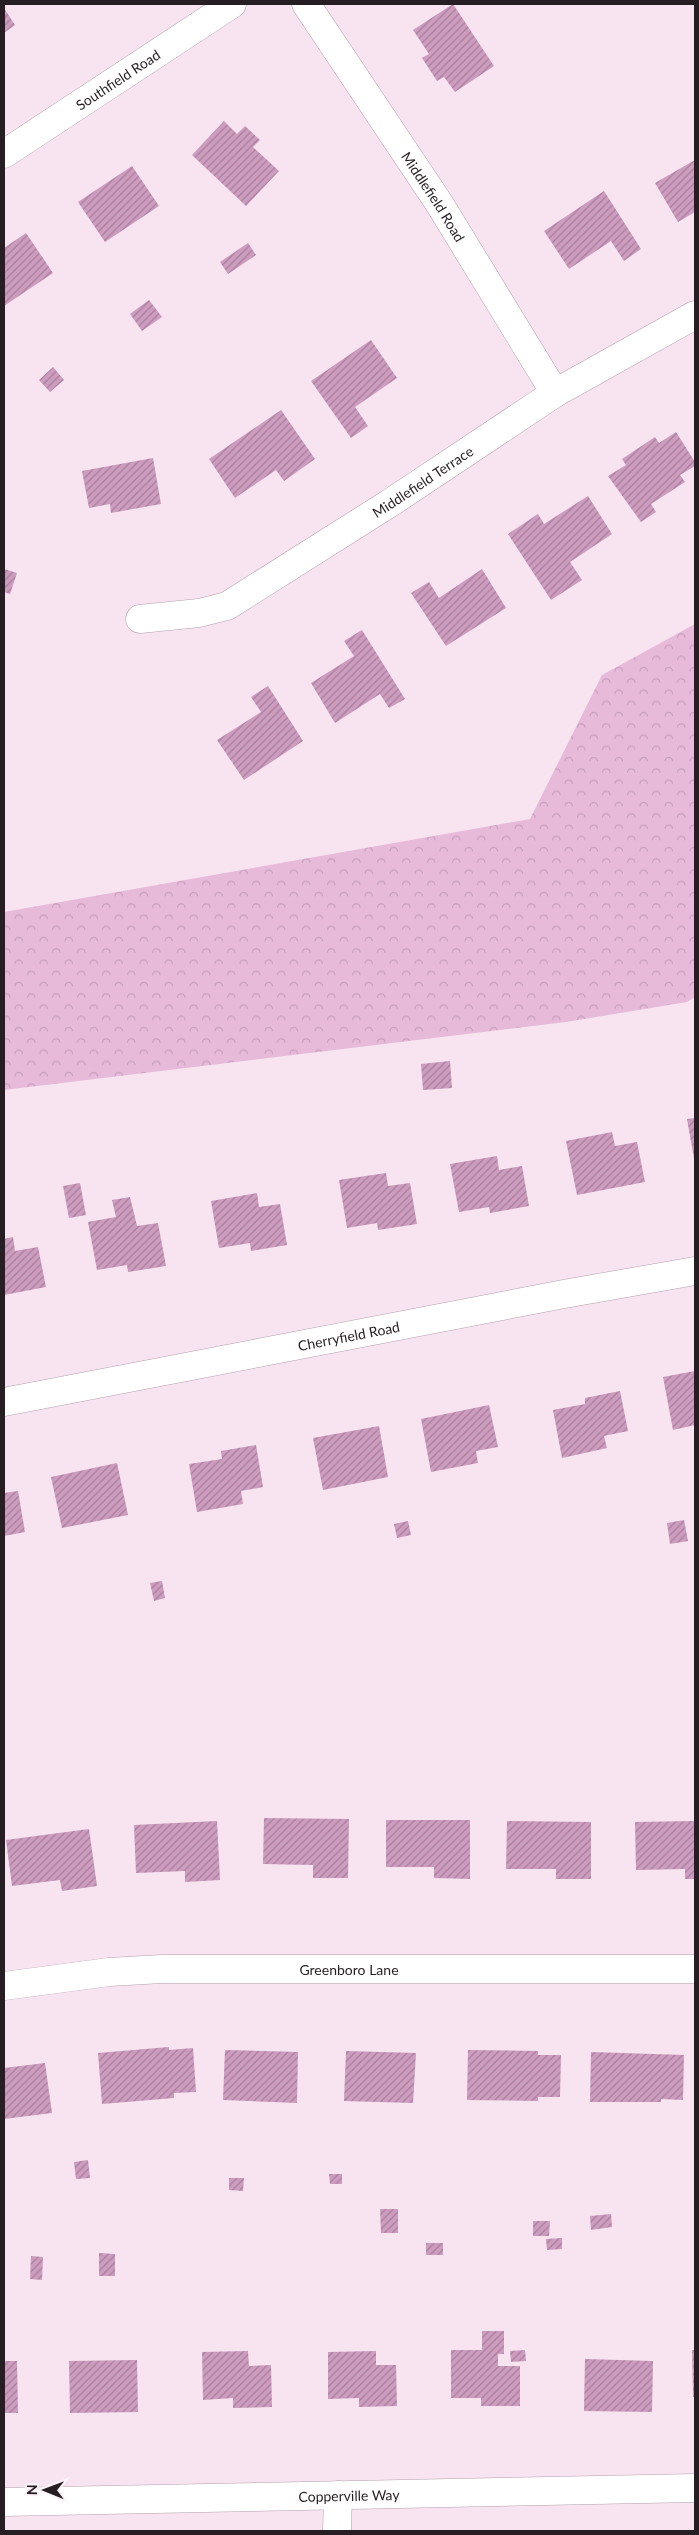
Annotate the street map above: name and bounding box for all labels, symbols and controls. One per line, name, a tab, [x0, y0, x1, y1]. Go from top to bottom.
street label: Southfield Road	[72, 45, 163, 113]
street label: Middlefield Road	[398, 148, 469, 245]
street label: Middlefield Terrace	[369, 442, 476, 521]
street label: Cherryfield Road	[296, 1317, 401, 1354]
street label: Greenboro Lane	[299, 1961, 399, 1978]
north arrow	[20, 2465, 70, 2515]
text: N	[23, 2484, 40, 2495]
street label: Copperville Way	[298, 2485, 400, 2505]

